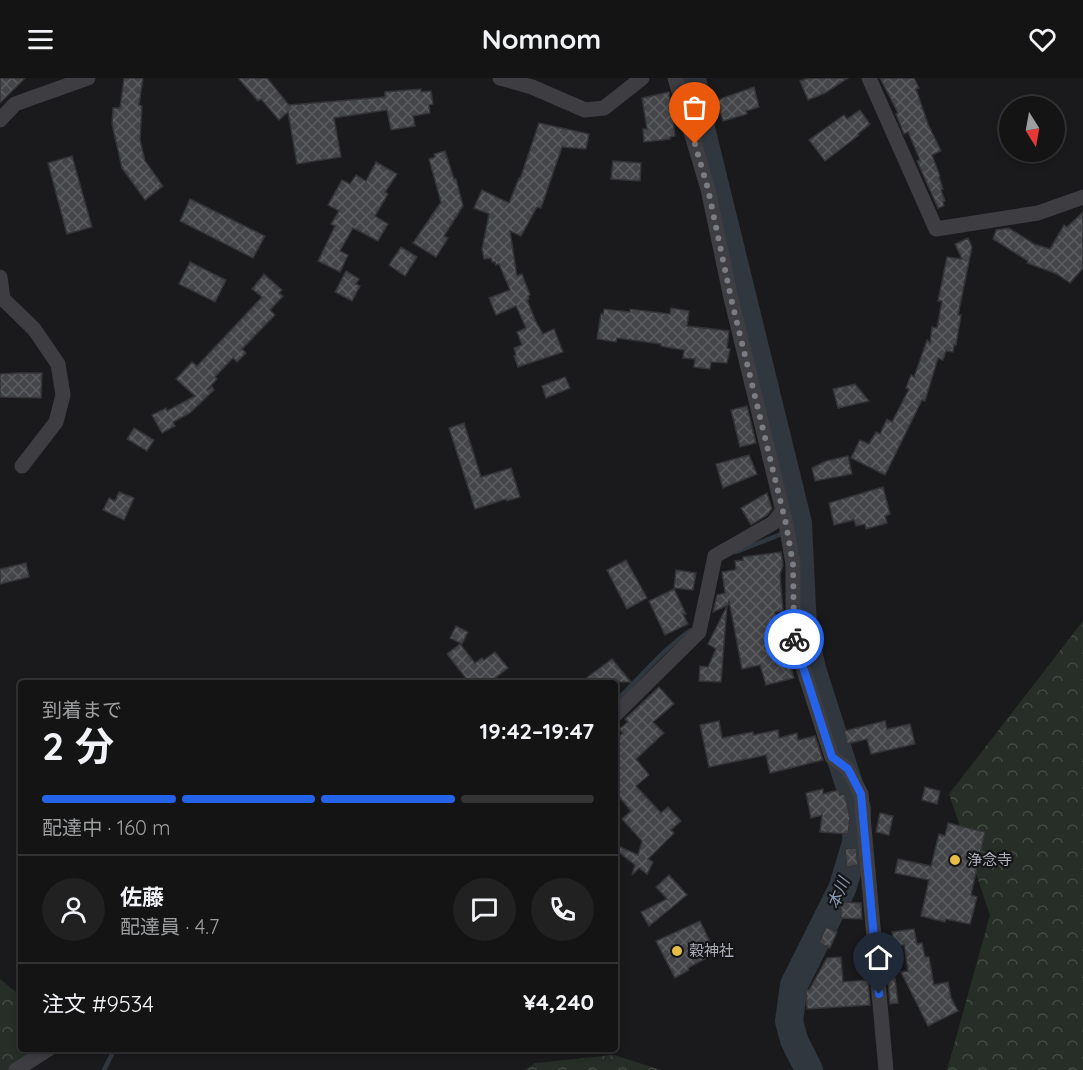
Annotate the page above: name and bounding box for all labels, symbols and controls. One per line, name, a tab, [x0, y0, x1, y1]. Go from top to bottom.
text: Nomnom	[482, 22, 601, 56]
icon: menu	[24, 23, 57, 56]
icon: heart	[1026, 23, 1059, 56]
pin	[669, 82, 720, 144]
icon: bag	[678, 91, 711, 124]
north arrow	[999, 96, 1065, 162]
map controls	[999, 96, 1065, 162]
courier	[764, 609, 824, 669]
icon: bike	[778, 623, 811, 656]
text: 到着まで	[42, 697, 122, 722]
text: 19:42–19:47	[480, 717, 594, 745]
text: 2 分	[42, 721, 114, 770]
text: 配達中 · 160 m	[42, 815, 171, 840]
place label: 浄念寺	[967, 850, 1012, 869]
marker: 浄念寺	[948, 853, 962, 867]
water label: 本川	[823, 873, 854, 912]
button: person	[42, 878, 105, 941]
button: chat	[453, 878, 516, 941]
button: phone	[531, 878, 594, 941]
text: 佐藤	[120, 883, 164, 911]
text: 配達員 · 4.7	[120, 914, 219, 939]
pin	[853, 932, 904, 994]
place label: 穀神社	[689, 941, 734, 960]
icon: home	[862, 941, 895, 974]
marker: 穀神社	[670, 944, 684, 958]
text: ¥4,240	[523, 988, 594, 1016]
text: 注文 #9534	[42, 990, 154, 1018]

